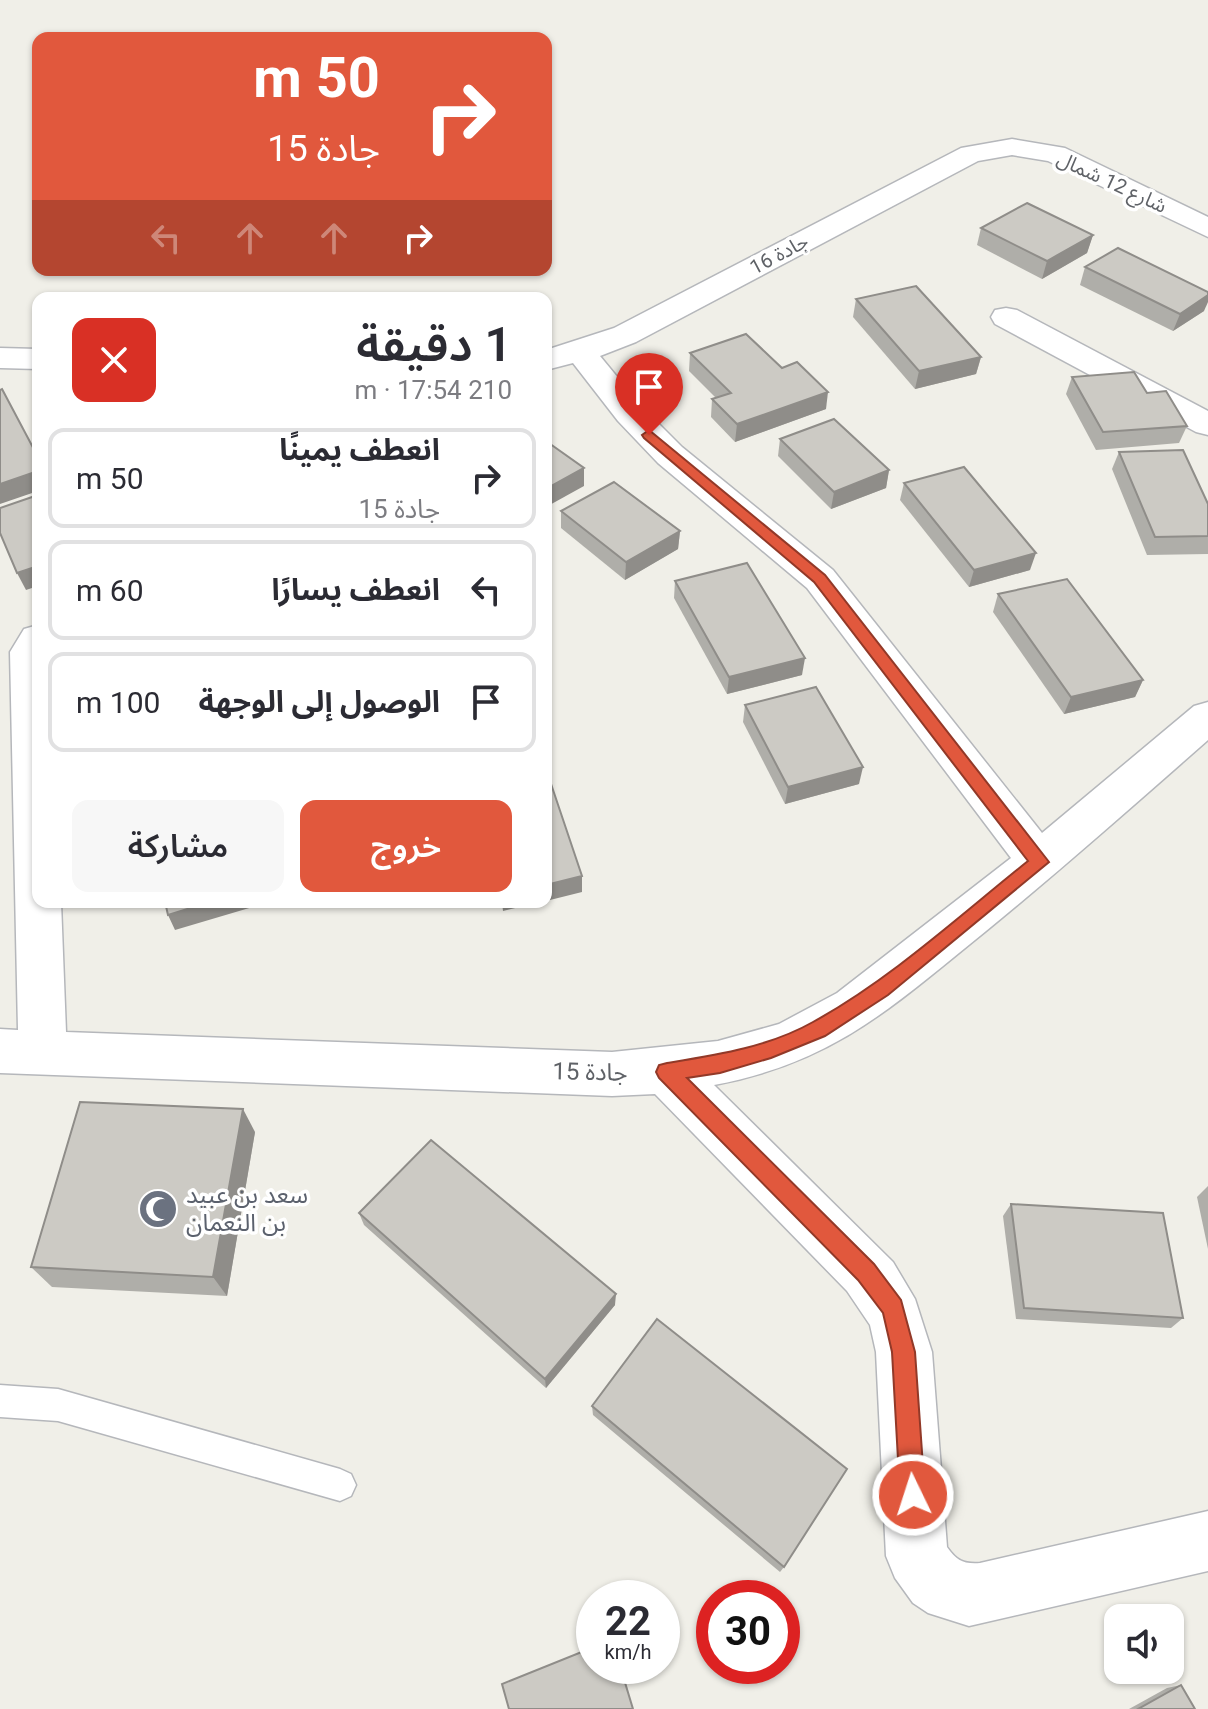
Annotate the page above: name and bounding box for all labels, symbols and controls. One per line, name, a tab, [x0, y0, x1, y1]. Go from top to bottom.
text: 50 m	[253, 45, 380, 111]
icon: right	[408, 64, 512, 168]
text: جادة 15	[267, 128, 380, 170]
street label: شارع 12 شمال	[1052, 146, 1171, 221]
icon: left	[144, 216, 188, 260]
icon: ahead	[228, 216, 272, 260]
icon: ahead	[312, 216, 356, 260]
icon: right	[396, 216, 440, 260]
street label: جادة 16	[746, 229, 812, 279]
text: 1 دقيقة	[356, 316, 512, 373]
button: close	[72, 318, 156, 402]
pin	[615, 353, 683, 435]
icon: arrive	[627, 365, 671, 409]
text: 210 m · 17:54	[354, 375, 512, 405]
text: انعطف يمينًا	[279, 432, 440, 467]
icon: right	[464, 456, 508, 500]
text: 50 m	[76, 461, 144, 496]
text: جادة 15	[359, 494, 440, 524]
icon: left	[464, 568, 508, 612]
text: انعطف يسارًا	[271, 572, 440, 607]
text: 60 m	[76, 573, 144, 608]
icon: arrive	[464, 680, 508, 724]
text: الوصول إلى الوجهة	[199, 684, 440, 719]
text: 100 m	[76, 685, 160, 720]
button: مشاركة	[72, 800, 284, 892]
button: خروج	[300, 800, 512, 892]
street label: جادة 15	[552, 1057, 628, 1087]
place label: سعد بن عبيد بن النعمان	[186, 1181, 308, 1237]
mosque icon: سعد بن عبيد بن النعمان	[137, 1188, 179, 1230]
position arrow	[871, 1453, 955, 1537]
speed limit sign: 30	[696, 1580, 800, 1684]
text: 22	[605, 1598, 651, 1645]
map controls	[1104, 1604, 1184, 1684]
button: sound	[1104, 1604, 1184, 1684]
text: km/h	[605, 1640, 651, 1664]

